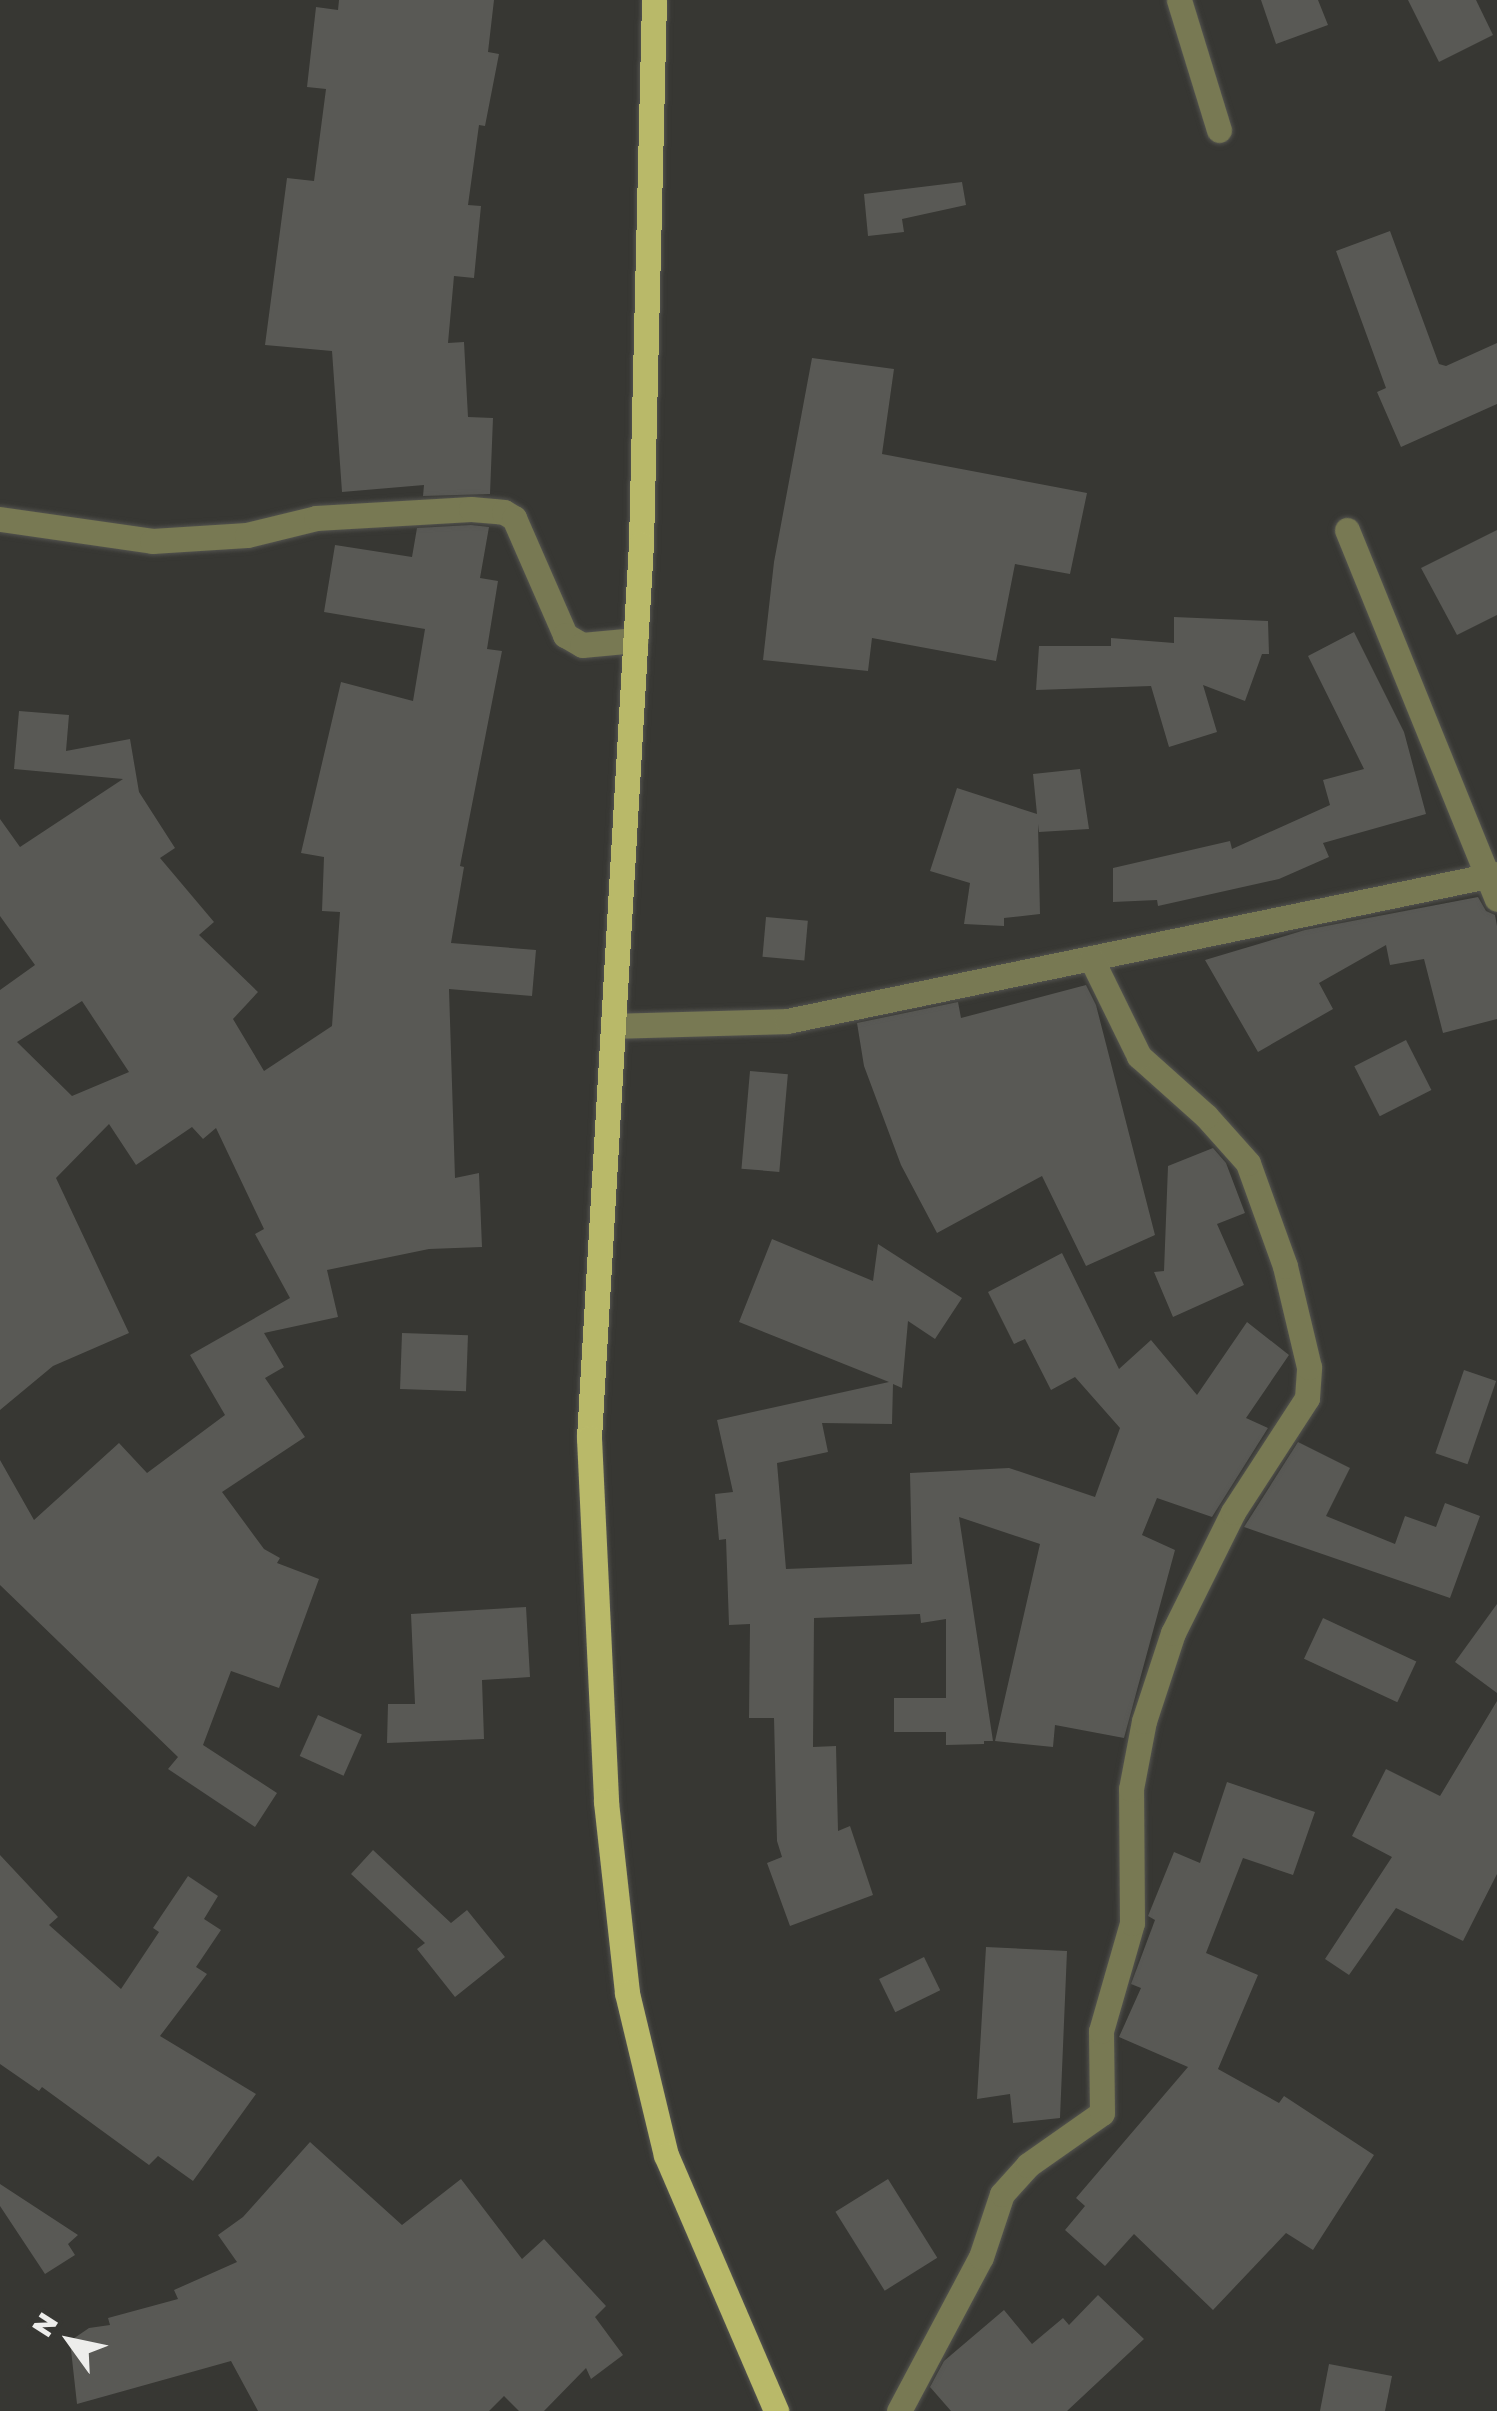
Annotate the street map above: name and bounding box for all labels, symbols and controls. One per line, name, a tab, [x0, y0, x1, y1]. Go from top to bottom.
north arrow	[20, 2291, 120, 2391]
text: N	[25, 2306, 64, 2342]

